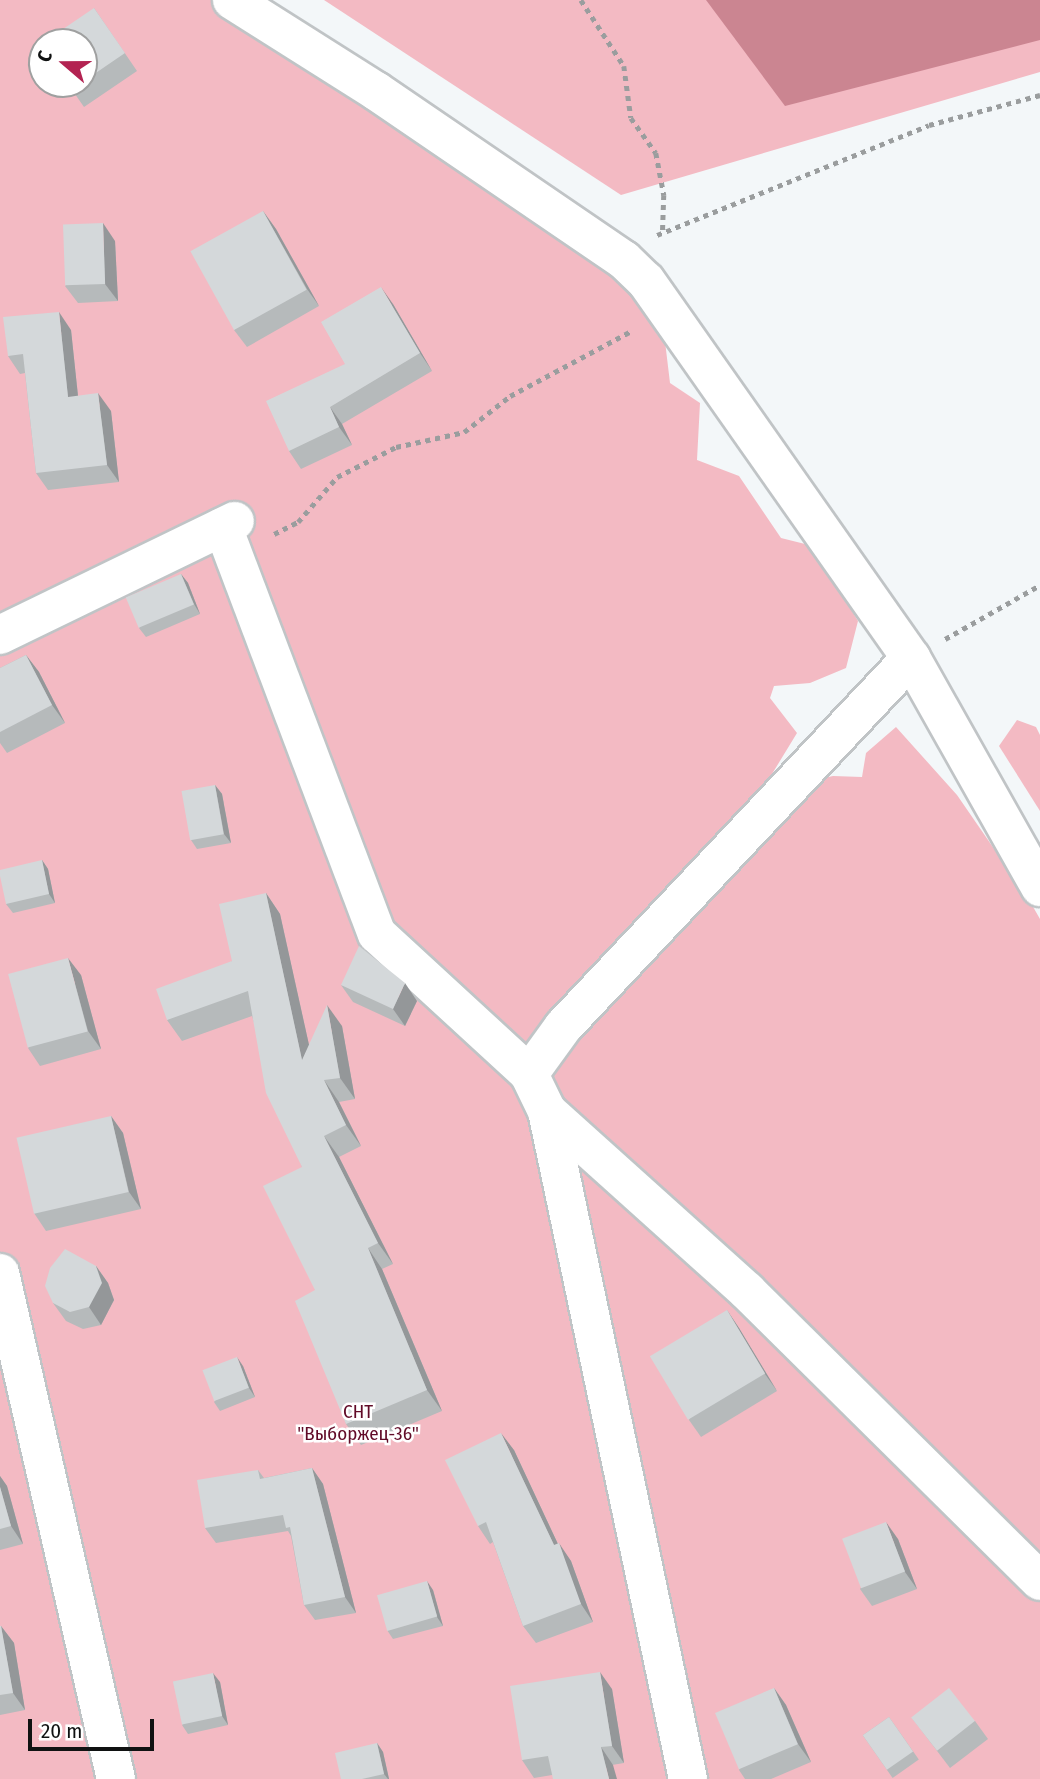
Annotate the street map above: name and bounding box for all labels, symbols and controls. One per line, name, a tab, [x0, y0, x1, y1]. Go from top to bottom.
north arrow	[28, 28, 98, 98]
text: С	[32, 48, 57, 65]
park label: СНТ "Выборжец-36"	[297, 1401, 419, 1445]
scale bar	[32, 1706, 158, 1750]
text: 20 m	[41, 1718, 82, 1744]

